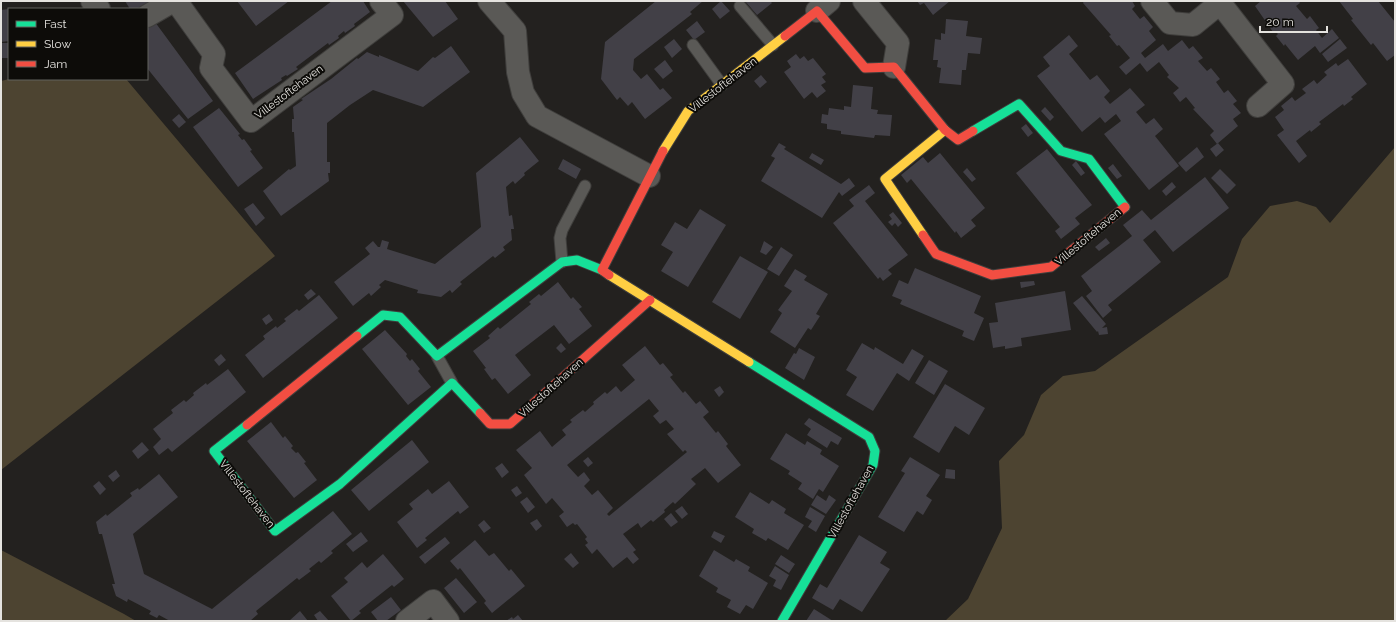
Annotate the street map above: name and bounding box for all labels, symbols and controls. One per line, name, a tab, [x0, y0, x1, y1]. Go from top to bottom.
legend	[8, 8, 148, 80]
scale bar	[1260, 8, 1327, 34]
text: 20 m	[1266, 15, 1294, 29]
text: Fast	[44, 17, 67, 31]
text: Slow	[44, 37, 71, 51]
street label: Villestoftehaven	[687, 55, 759, 115]
text: Jam	[44, 57, 67, 71]
street label: Villestoftehaven	[252, 62, 326, 122]
street label: Villestoftehaven	[1052, 206, 1124, 268]
street label: Villestoftehaven	[516, 356, 586, 420]
street label: Villestoftehaven	[217, 458, 277, 530]
street label: Villestoftehaven	[825, 463, 877, 541]

